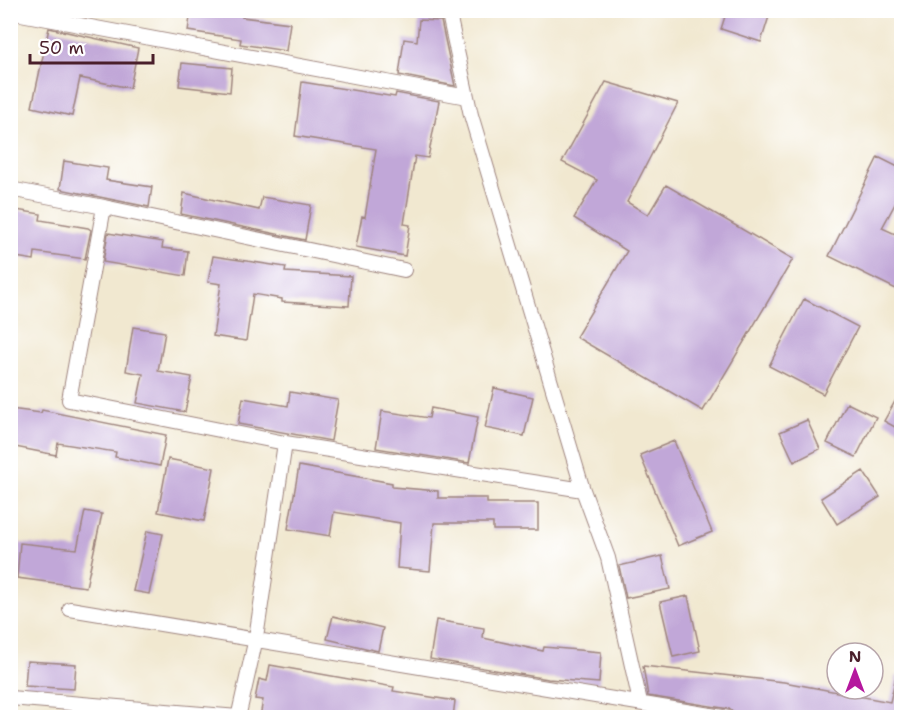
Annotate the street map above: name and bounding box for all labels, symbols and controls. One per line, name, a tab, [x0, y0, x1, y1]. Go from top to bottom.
scale bar	[30, 27, 153, 65]
text: 50 m	[39, 36, 84, 60]
north arrow	[825, 641, 885, 701]
text: N	[849, 646, 861, 667]

